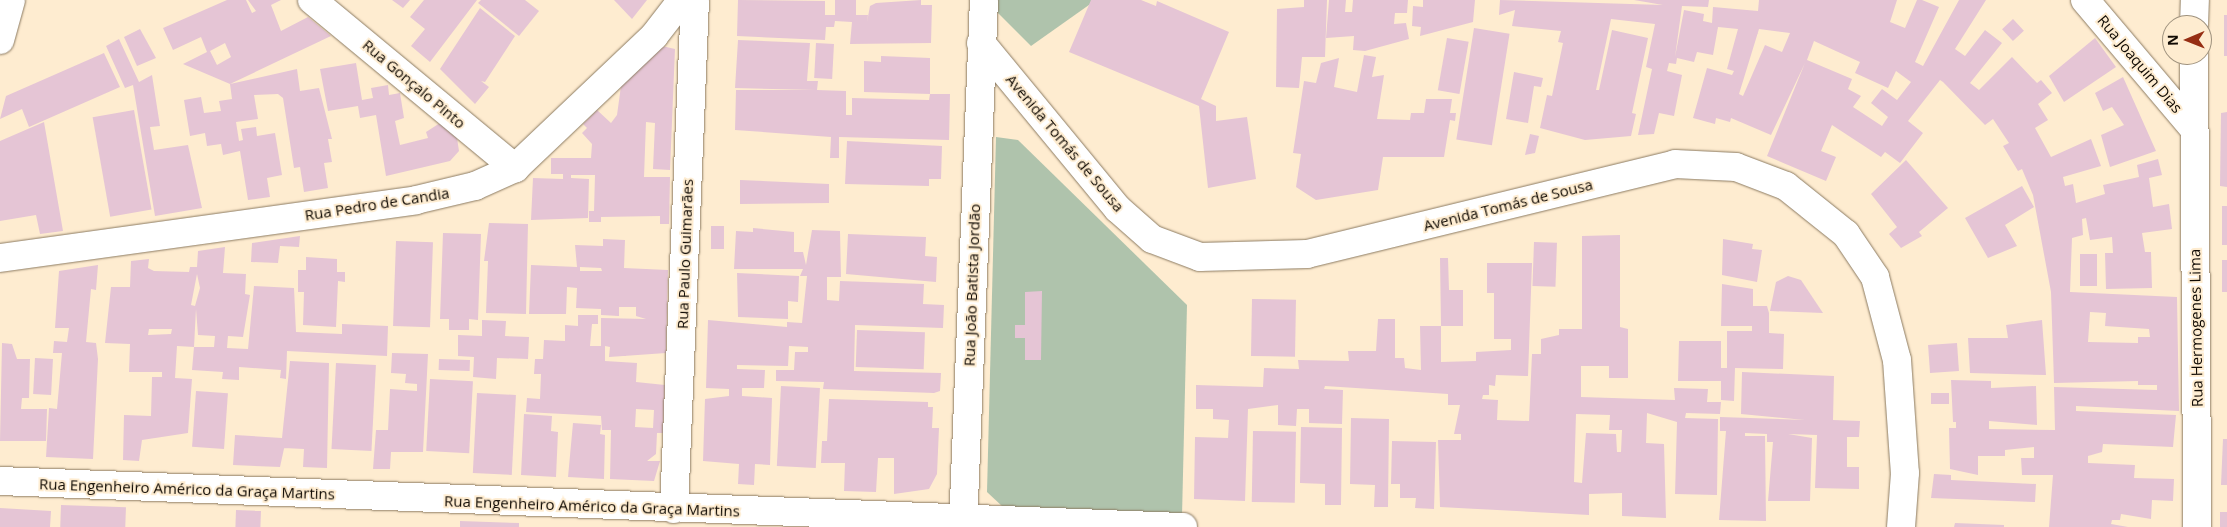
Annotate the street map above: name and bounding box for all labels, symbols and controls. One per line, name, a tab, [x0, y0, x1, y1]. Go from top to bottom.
street label: Rua Joaquim Dias	[2094, 11, 2186, 117]
north arrow	[2162, 15, 2212, 65]
text: N	[2163, 34, 2182, 46]
street label: Rua Gonçalo Pinto	[359, 36, 469, 132]
street label: Avenida Tomás de Sousa	[1002, 71, 1128, 215]
street label: Avenida Tomás de Sousa	[1422, 175, 1594, 235]
street label: Rua Paulo Guimarães	[673, 179, 697, 329]
street label: Rua Pedro de Candia	[303, 184, 451, 224]
street label: Rua João Batista Jordão	[960, 203, 984, 367]
street label: Rua Hermogenes Lima	[2186, 249, 2206, 407]
street label: Rua Engenheiro Américo da Graça Martins	[39, 475, 335, 503]
street label: Rua Engenheiro Américo da Graça Martins	[444, 492, 740, 520]

